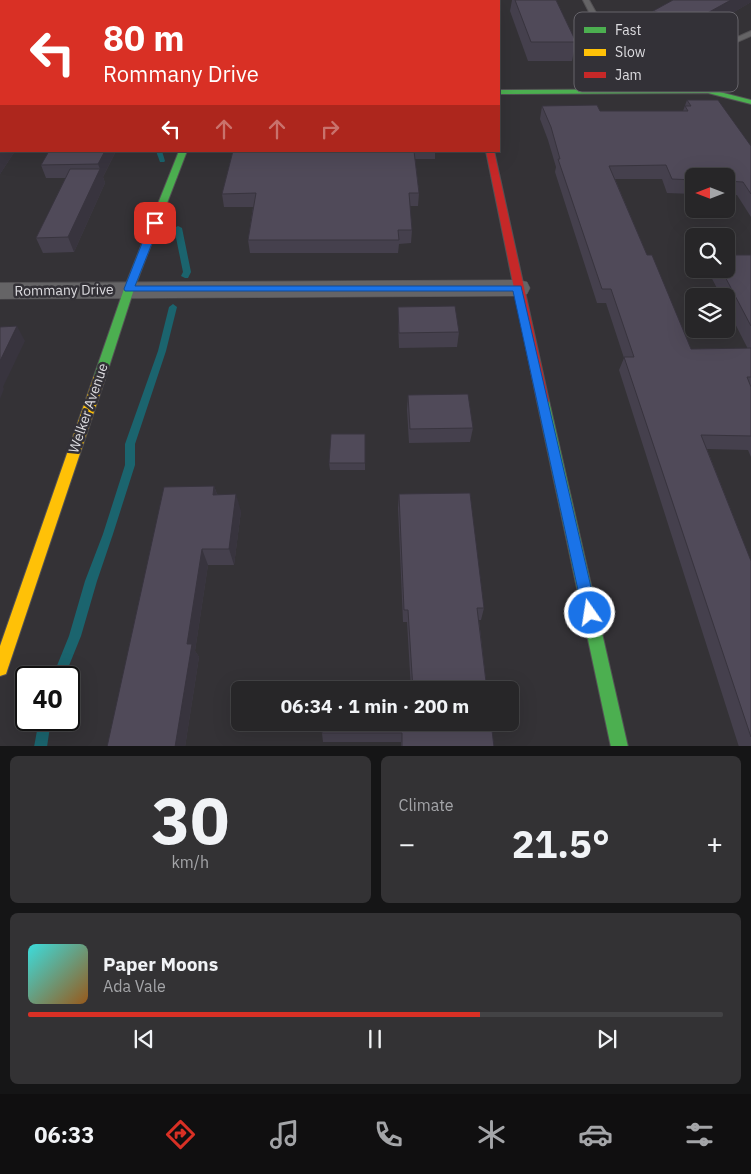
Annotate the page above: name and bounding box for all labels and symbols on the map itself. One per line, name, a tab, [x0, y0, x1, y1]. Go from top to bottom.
legend	[574, 12, 738, 92]
text: Fast	[615, 21, 641, 39]
text: Slow	[615, 43, 646, 61]
text: Jam	[615, 66, 642, 84]
north arrow	[685, 168, 735, 218]
pin	[134, 202, 176, 244]
street label: Rommany Drive	[14, 280, 114, 300]
street label: Welker Avenue	[64, 360, 112, 455]
position arrow	[563, 586, 615, 638]
speed limit sign: 40	[15, 666, 80, 731]

